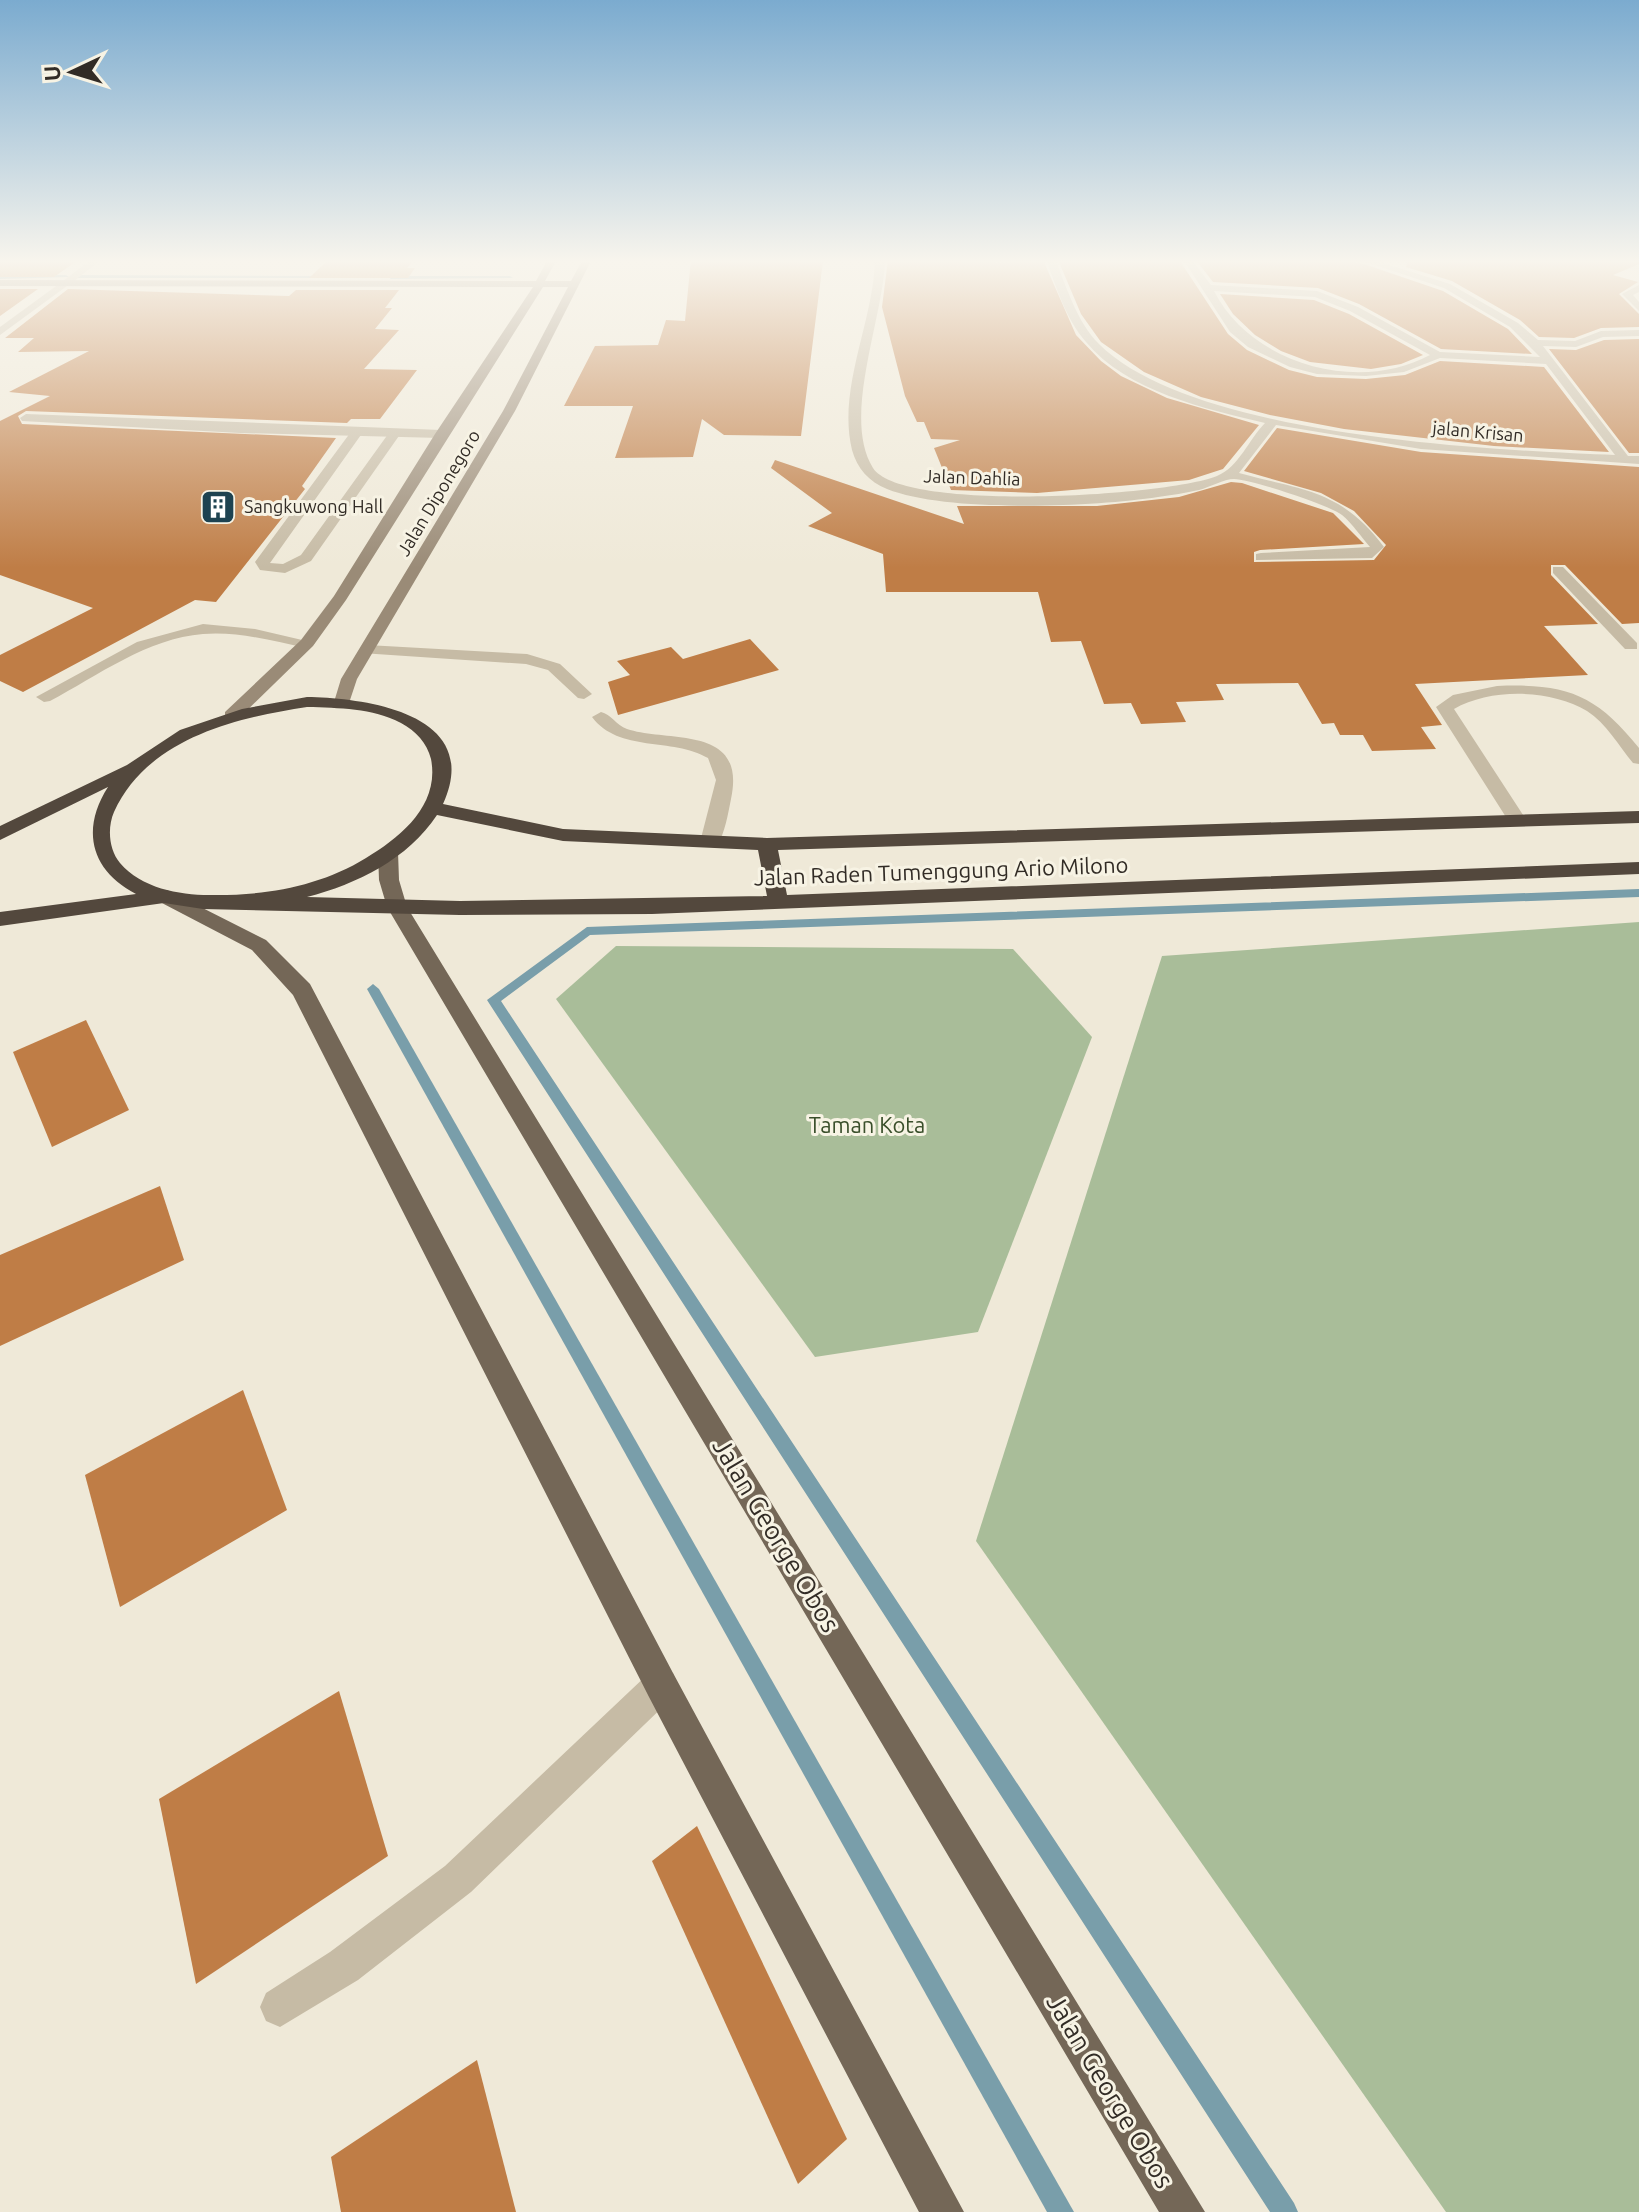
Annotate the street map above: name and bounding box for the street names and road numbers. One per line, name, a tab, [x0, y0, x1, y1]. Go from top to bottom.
street label: jalan Krisan	[1430, 417, 1525, 445]
street label: Jalan Diponegoro	[393, 426, 484, 559]
street label: Jalan Dahlia	[923, 465, 1021, 489]
street label: Jalan Raden Tumenggung Ario Milono	[753, 851, 1129, 890]
street label: Jalan George Obos	[707, 1433, 846, 1637]
street label: Jalan George Obos	[1041, 1989, 1180, 2193]

